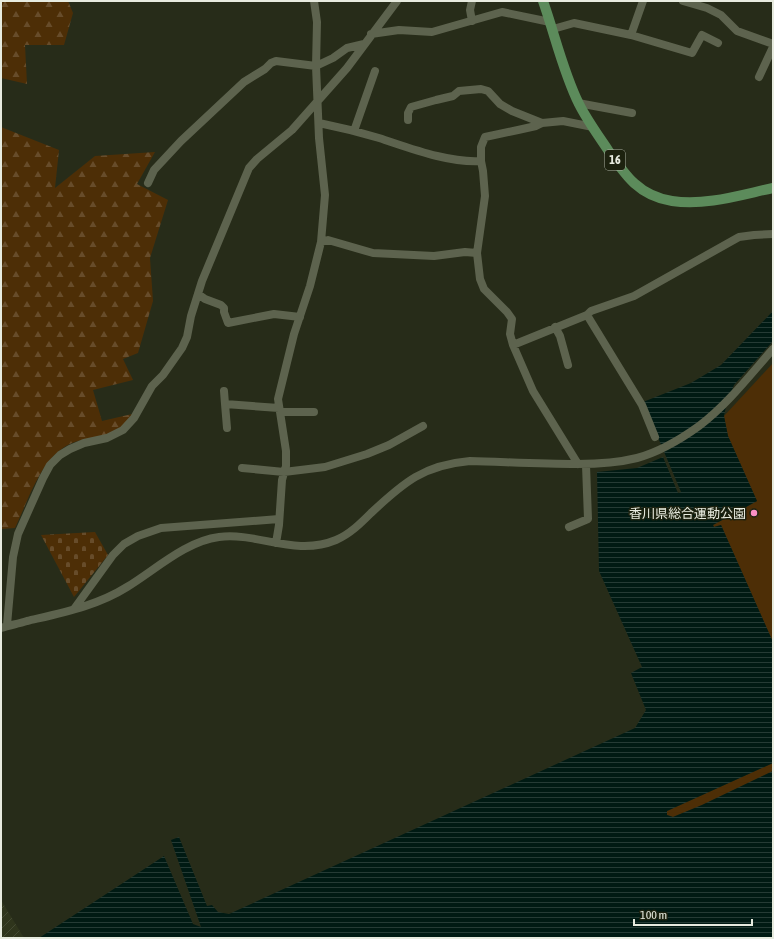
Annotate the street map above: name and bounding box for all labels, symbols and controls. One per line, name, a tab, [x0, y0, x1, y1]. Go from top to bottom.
road number: 16	[605, 150, 625, 170]
place label: 香川県総合運動公園	[629, 506, 746, 521]
marker: 香川県総合運動公園	[749, 508, 759, 518]
scale bar	[634, 901, 752, 927]
text: 100 m	[640, 908, 667, 922]

